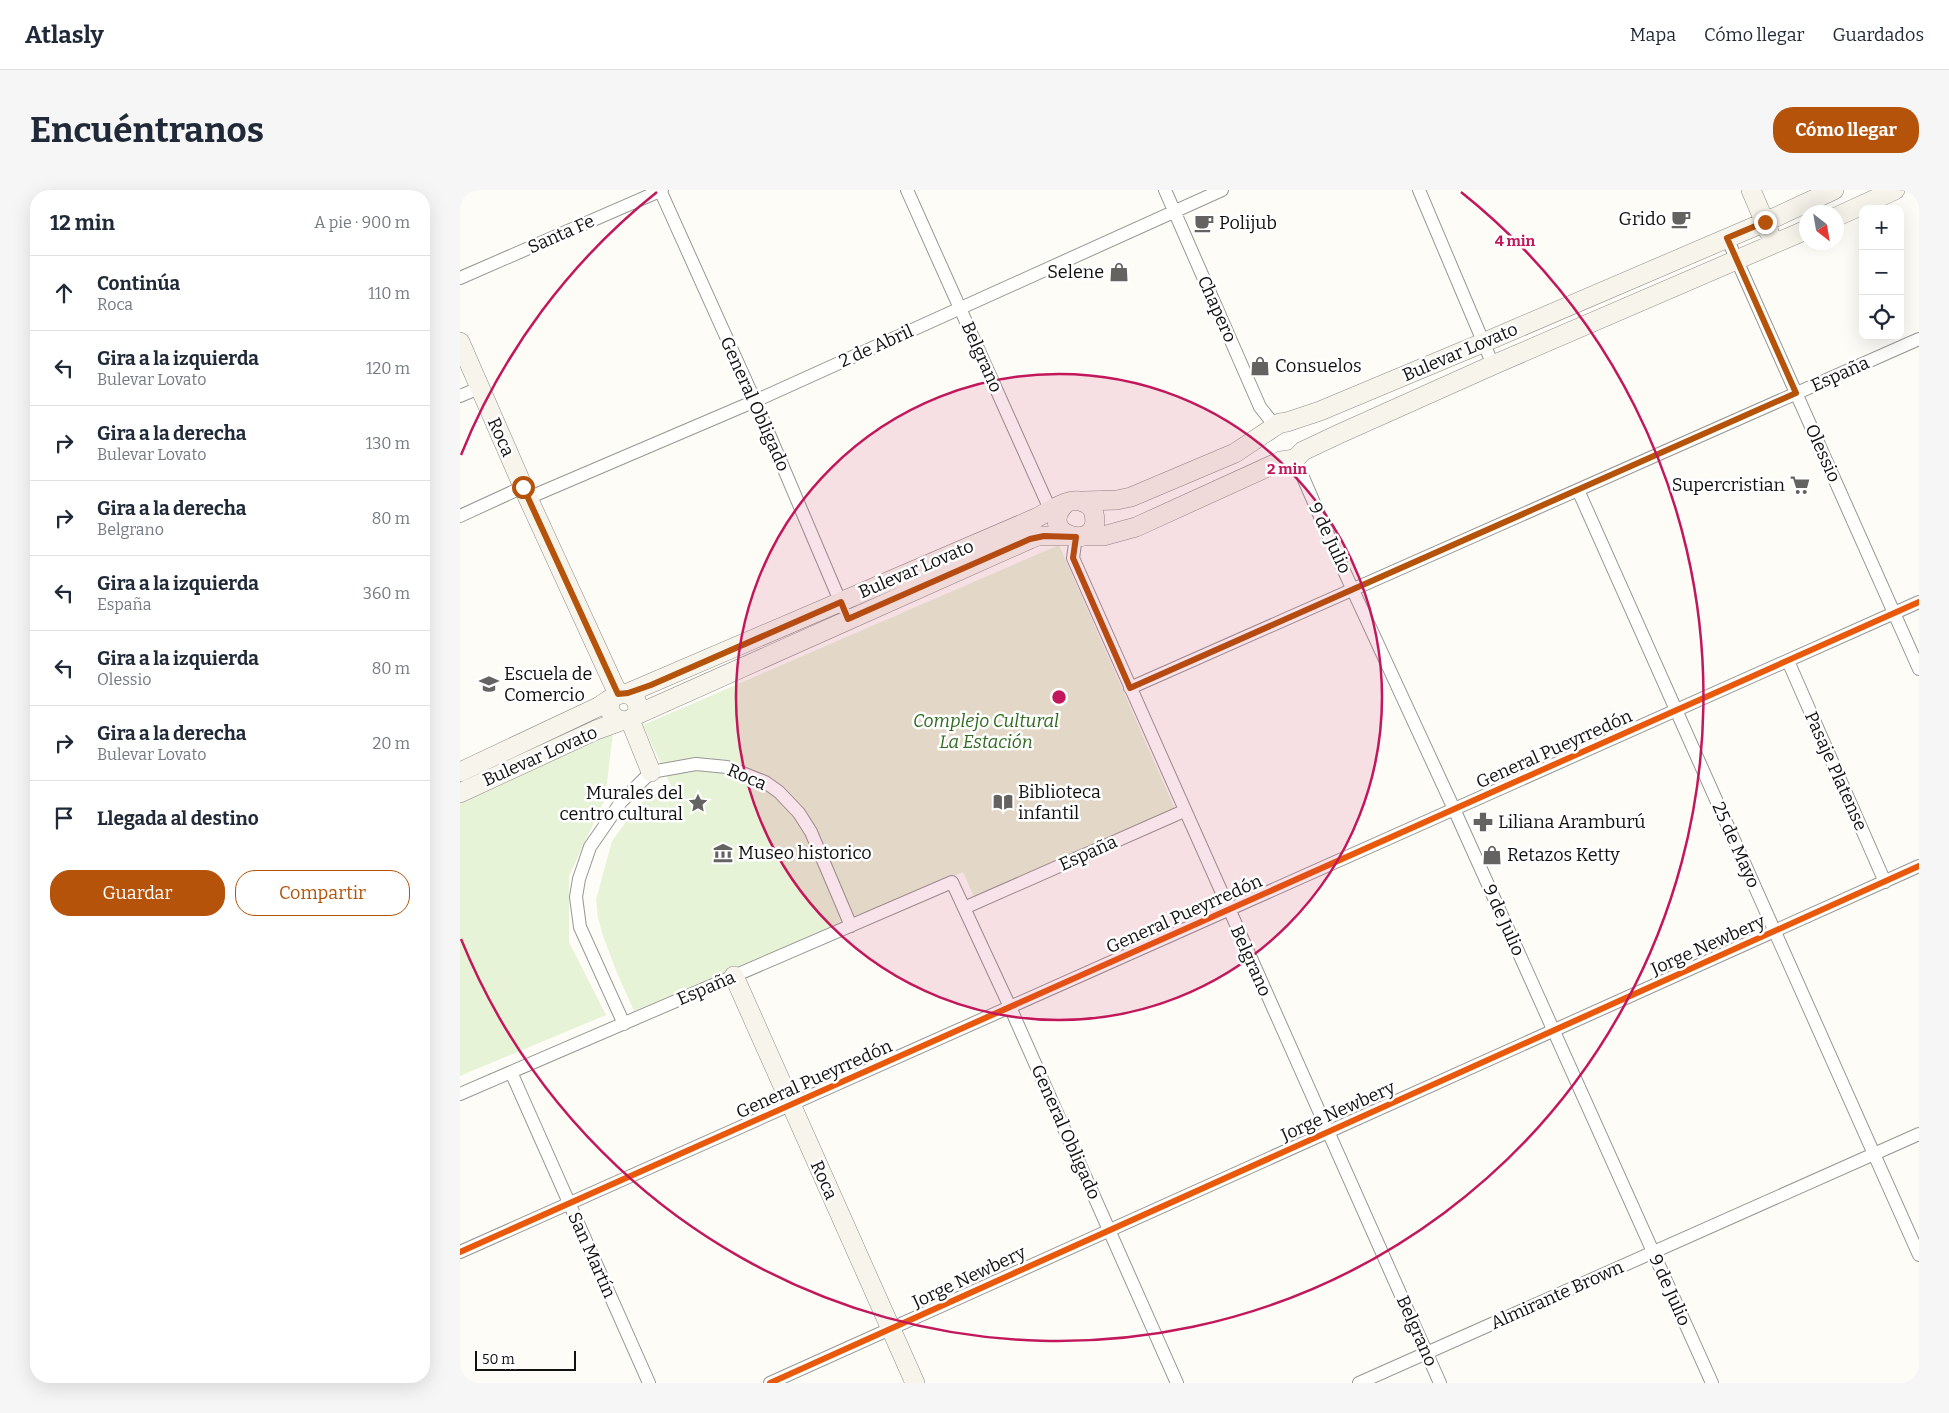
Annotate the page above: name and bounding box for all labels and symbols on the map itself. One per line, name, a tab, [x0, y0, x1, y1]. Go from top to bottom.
north arrow	[1799, 205, 1844, 250]
place label: Grido	[1619, 208, 1666, 230]
cafe icon: Grido	[1670, 208, 1692, 230]
street label: Santa Fe	[524, 210, 598, 258]
route end	[1754, 211, 1777, 234]
cafe icon: Polijub	[1193, 212, 1215, 234]
place label: Polijub	[1219, 212, 1277, 234]
text: 4 min	[1495, 232, 1536, 250]
place label: Selene	[1047, 261, 1104, 283]
shop icon: Selene	[1108, 261, 1130, 283]
street label: Chapero	[1193, 272, 1241, 346]
street label: Belgrano	[957, 318, 1007, 396]
street label: Bulevar Lovato	[1399, 318, 1521, 386]
street label: 2 de Abril	[836, 320, 916, 372]
street label: General Obligado	[715, 333, 795, 475]
street label: España	[1808, 351, 1873, 397]
shop icon: Consuelos	[1249, 355, 1271, 377]
place label: Consuelos	[1275, 355, 1362, 377]
street label: Roca	[483, 414, 519, 460]
street label: Olessio	[1800, 421, 1846, 485]
text: 2 min	[1267, 460, 1307, 478]
place label: Supercristian	[1672, 474, 1786, 496]
supermarket icon: Supercristian	[1789, 474, 1811, 496]
route start	[512, 476, 535, 499]
street label: 9 de Julio	[1304, 499, 1356, 577]
street label: Bulevar Lovato	[855, 535, 977, 603]
place label: Escuela de Comercio	[504, 663, 592, 706]
school or university icon: Escuela de Comercio	[478, 673, 500, 695]
centre of rings	[1050, 688, 1068, 706]
street label: General Pueyrredón	[1473, 704, 1636, 793]
street label: Pasaje Platense	[1800, 708, 1872, 834]
park label: Complejo Cultural La Estación	[913, 710, 1059, 753]
street label: Bulevar Lovato	[479, 721, 601, 791]
street label: Roca	[724, 759, 770, 795]
place label: Biblioteca infantil	[1018, 781, 1101, 824]
place label: Murales del centro cultural	[559, 782, 683, 825]
library icon: Biblioteca infantil	[992, 791, 1014, 813]
place icon: Murales del centro cultural	[687, 792, 709, 814]
street label: 25 de Mayo	[1707, 799, 1765, 891]
pharmacy icon: Liliana Aramburú	[1472, 811, 1494, 833]
place label: Liliana Aramburú	[1498, 811, 1645, 833]
street label: España	[1056, 830, 1121, 876]
museum icon: Museo historico	[712, 842, 734, 864]
place label: Museo historico	[738, 842, 872, 864]
shop icon: Retazos Ketty	[1481, 844, 1503, 866]
place label: Retazos Ketty	[1507, 844, 1620, 866]
street label: General Pueyrredón	[1103, 869, 1266, 958]
street label: 9 de Julio	[1478, 881, 1530, 959]
street label: Jorge Newbery	[1647, 910, 1769, 980]
street label: Belgrano	[1226, 922, 1276, 1000]
street label: España	[674, 966, 739, 1010]
street label: General Pueyrredón	[733, 1034, 896, 1123]
street label: General Obligado	[1026, 1061, 1106, 1203]
street label: Jorge Newbery	[1277, 1076, 1399, 1146]
street label: Roca	[806, 1157, 842, 1203]
street label: San Martín	[563, 1208, 621, 1302]
street label: Jorge Newbery	[908, 1241, 1030, 1313]
street label: 9 de Julio	[1644, 1251, 1696, 1329]
street label: Almirante Brown	[1487, 1256, 1627, 1334]
street label: Belgrano	[1392, 1292, 1442, 1370]
scale bar	[475, 1348, 576, 1371]

